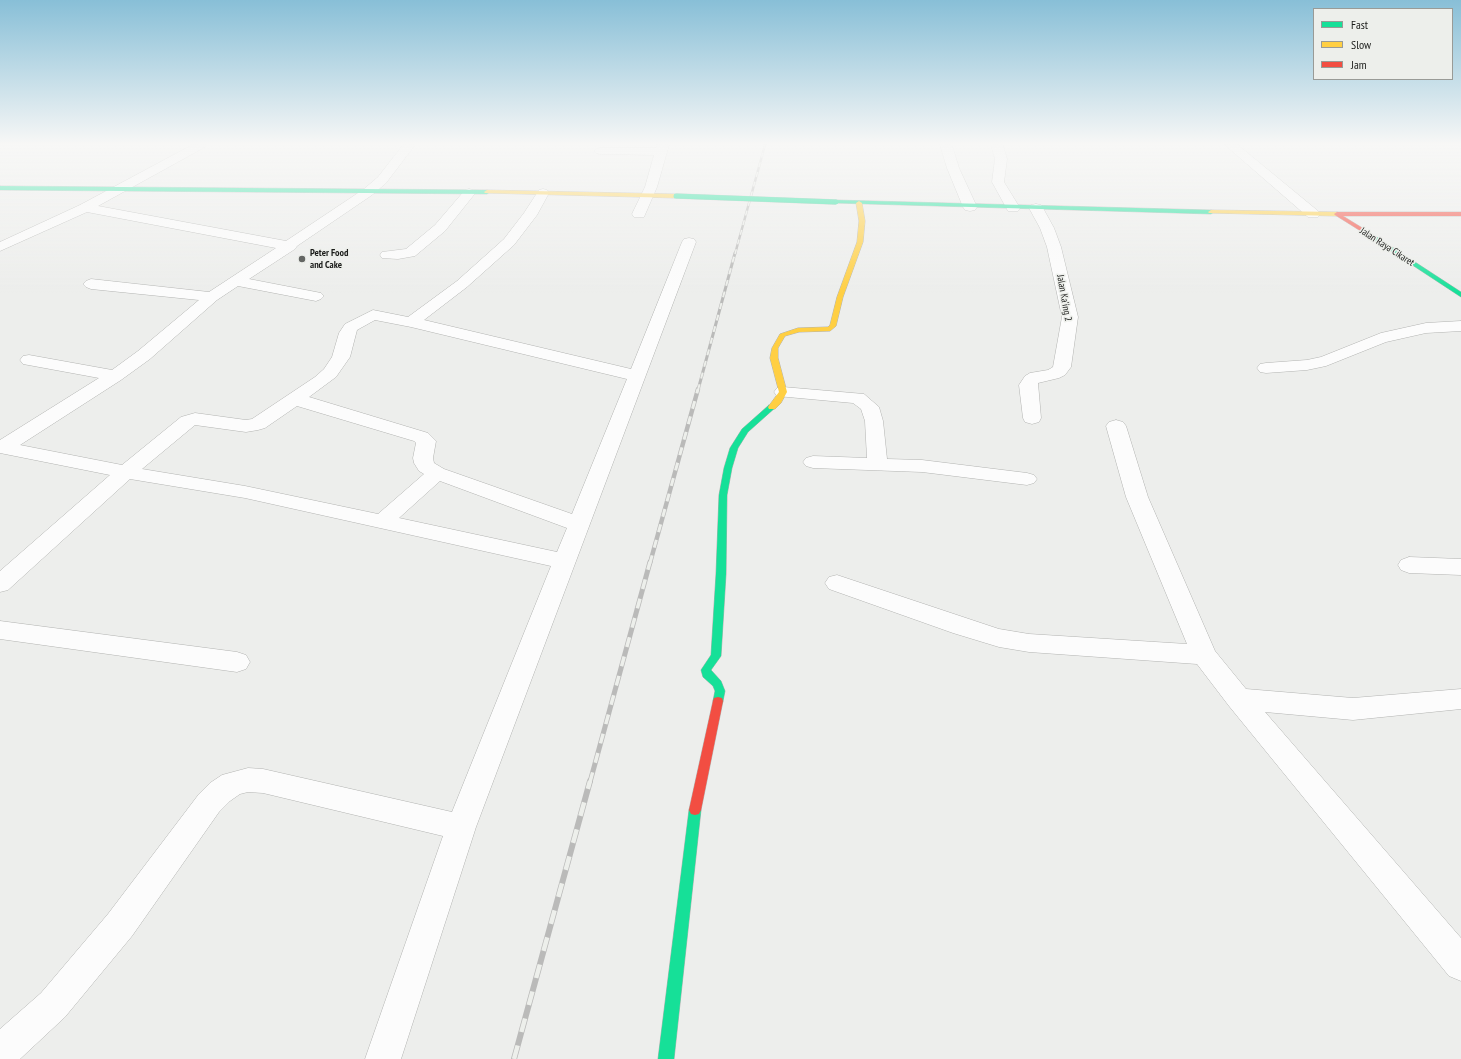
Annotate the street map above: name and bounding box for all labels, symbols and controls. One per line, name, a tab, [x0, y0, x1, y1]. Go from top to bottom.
legend	[1313, 8, 1453, 80]
text: Fast	[1351, 17, 1368, 32]
text: Slow	[1351, 37, 1371, 52]
text: Jam	[1351, 57, 1367, 72]
street label: Jalan Raya Cikaret	[1358, 225, 1416, 269]
place label: Peter Food and Cake	[310, 247, 348, 270]
marker: Peter Food and Cake	[297, 254, 307, 264]
street label: Jalan Ka'ing 2	[1054, 274, 1074, 322]

